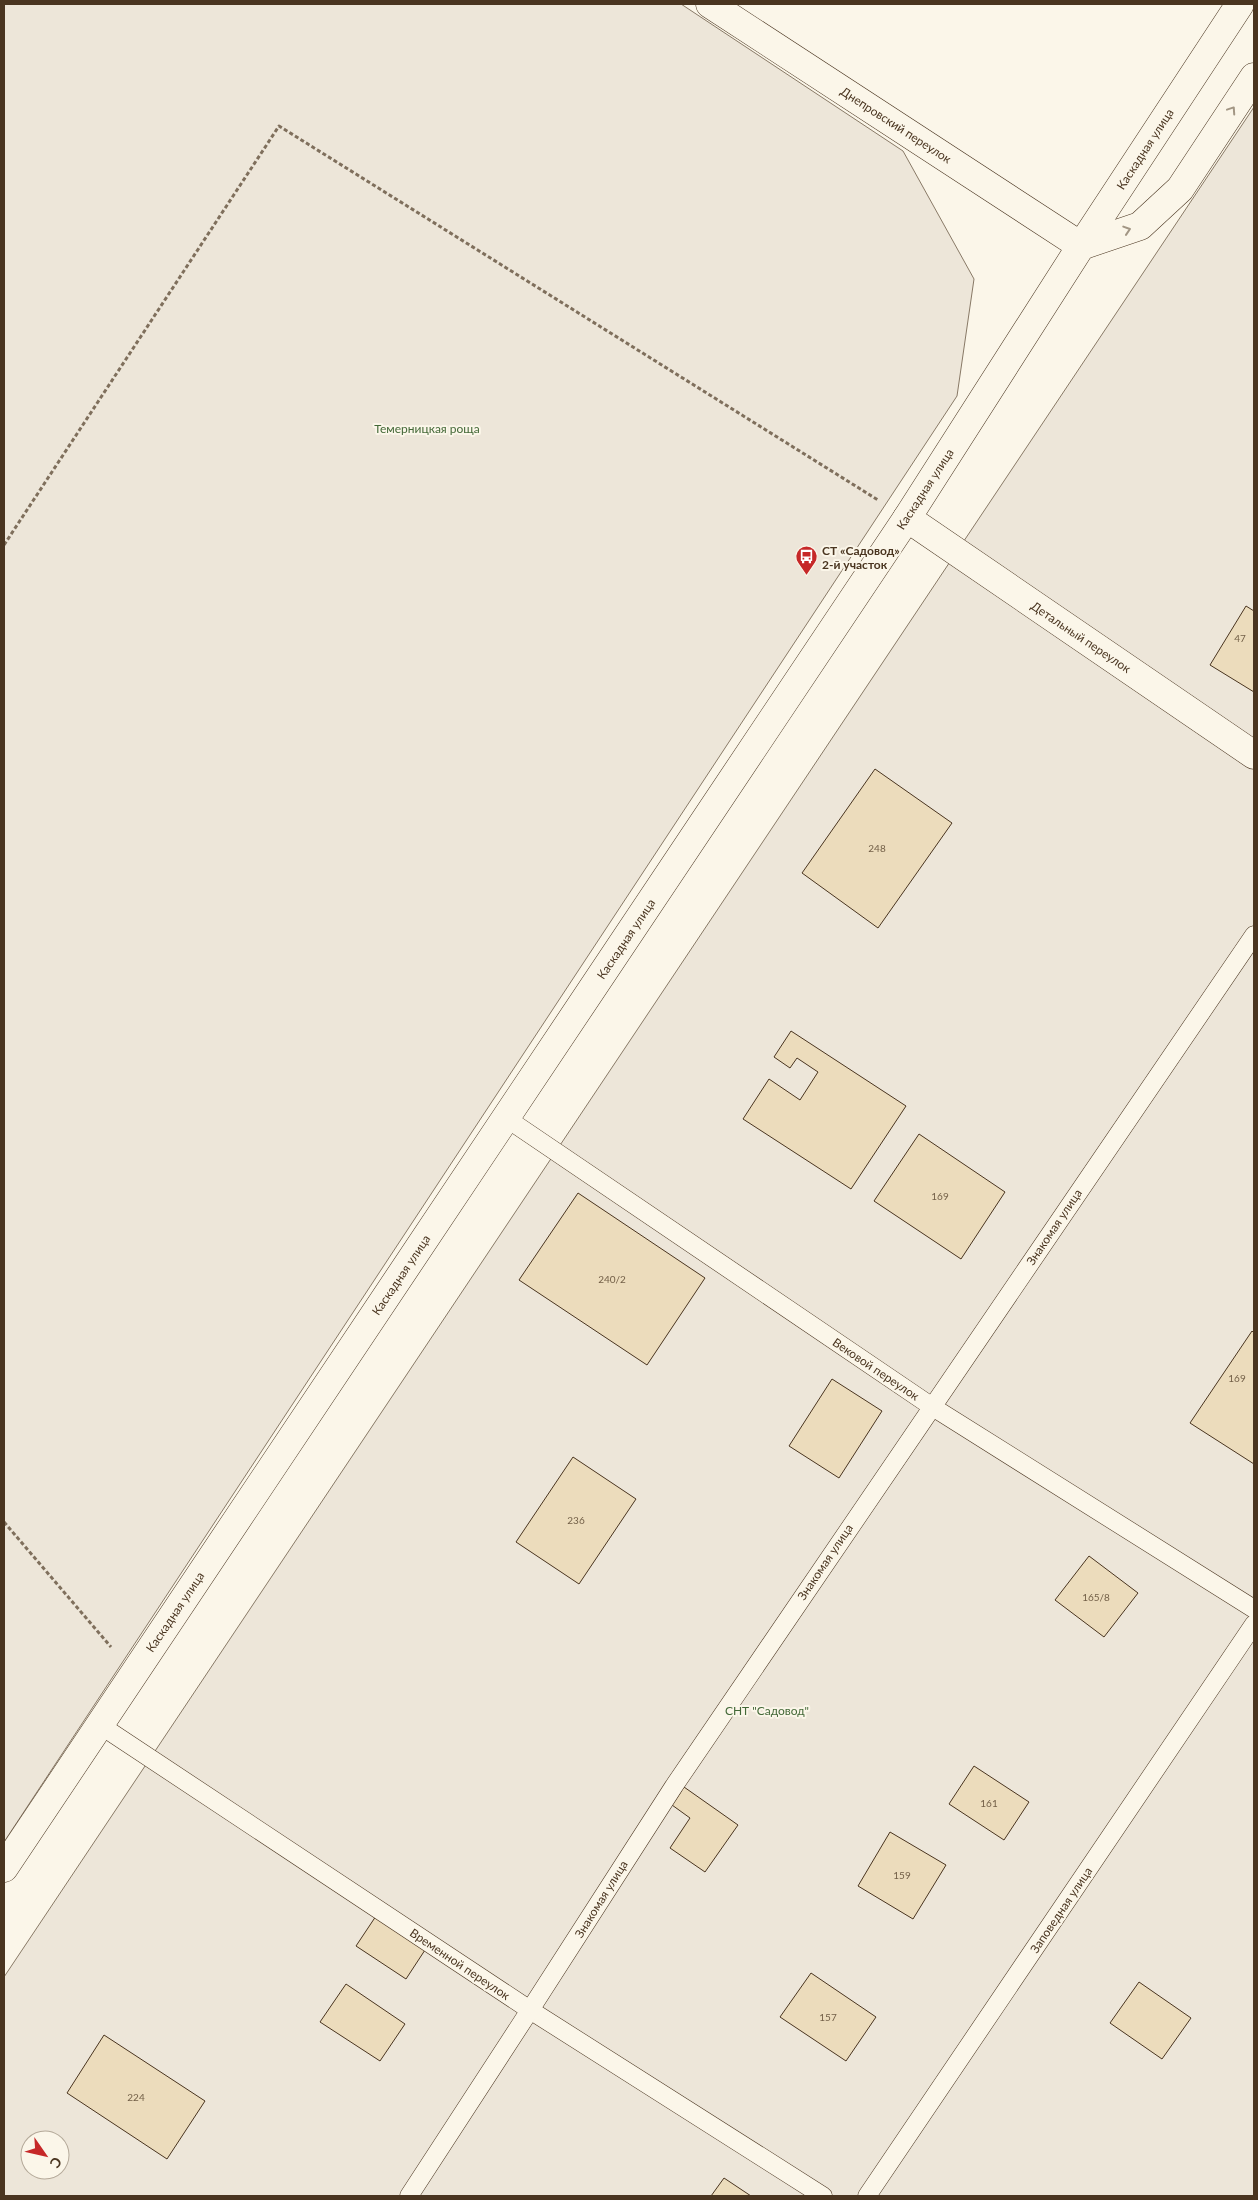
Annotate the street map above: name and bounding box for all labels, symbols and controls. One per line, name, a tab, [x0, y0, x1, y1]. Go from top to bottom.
street label: Днепровский переулок	[838, 84, 955, 167]
street label: Каскадная улица	[1113, 106, 1177, 192]
one-way arrow	[1226, 106, 1236, 115]
one-way arrow	[1123, 226, 1131, 236]
park label: Темерницкая роща	[374, 421, 480, 436]
street label: Каскадная улица	[893, 446, 957, 532]
place label: СТ «Садовод» 2-й участок	[822, 543, 900, 572]
bus stop icon: СТ «Садовод» 2-й участок	[794, 545, 818, 576]
street label: Детальный переулок	[1028, 598, 1134, 676]
house number: 47	[1234, 632, 1246, 644]
house number: 248	[868, 842, 886, 854]
street label: Каскадная улица	[594, 896, 658, 982]
street label: Знакомая улица	[1023, 1186, 1085, 1268]
house number: 169	[931, 1190, 949, 1202]
street label: Каскадная улица	[369, 1232, 433, 1318]
house number: 240/2	[598, 1273, 626, 1285]
street label: Вековой переулок	[830, 1334, 923, 1404]
house number: 169	[1228, 1372, 1246, 1384]
house number: 236	[567, 1514, 585, 1526]
street label: Знакомая улица	[794, 1521, 856, 1603]
street label: Каскадная улица	[143, 1569, 207, 1655]
house number: 165/8	[1082, 1591, 1110, 1603]
park label: СНТ "Садовод"	[725, 1703, 809, 1718]
house number: 161	[980, 1797, 998, 1809]
street label: Знакомая улица	[571, 1857, 631, 1940]
street label: Заповедная улица	[1027, 1864, 1095, 1956]
house number: 159	[893, 1869, 911, 1881]
street label: Временной переулок	[407, 1925, 514, 2003]
house number: 157	[819, 2011, 837, 2023]
house number: 224	[127, 2091, 145, 2103]
north arrow	[20, 2130, 70, 2180]
text: С	[46, 2154, 66, 2172]

